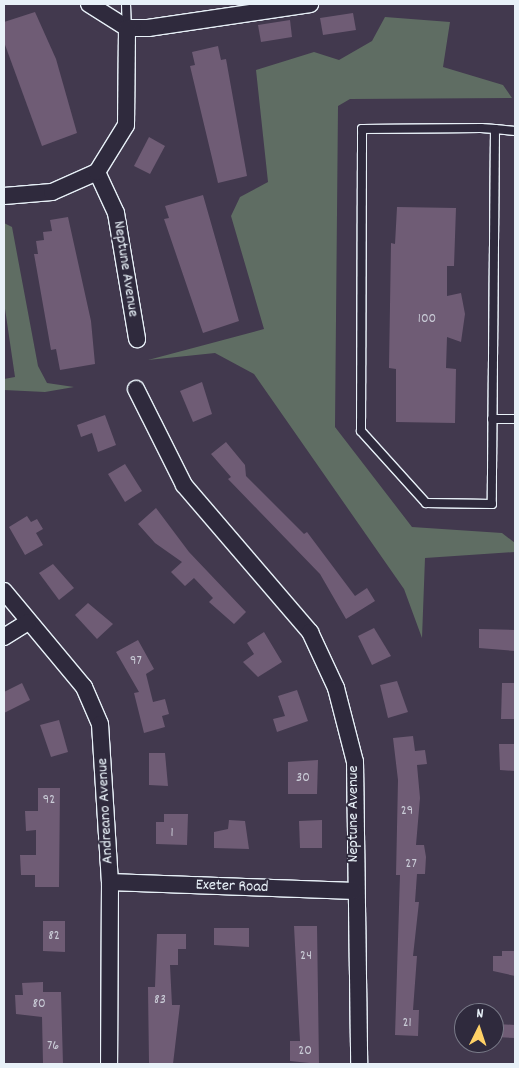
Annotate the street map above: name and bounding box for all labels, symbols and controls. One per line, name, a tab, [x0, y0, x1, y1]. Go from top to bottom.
street label: Neptune Avenue	[108, 220, 142, 318]
house number: 100	[418, 311, 436, 327]
house number: 97	[130, 653, 142, 669]
street label: Andreano Avenue	[94, 758, 118, 864]
street label: Neptune Avenue	[344, 766, 364, 862]
house number: 30	[296, 770, 310, 786]
house number: 92	[43, 792, 55, 808]
house number: 29	[401, 803, 413, 819]
house number: 1	[170, 825, 174, 841]
house number: 27	[405, 856, 417, 872]
street label: Exeter Road	[195, 876, 269, 898]
house number: 82	[48, 928, 60, 944]
house number: 24	[300, 948, 312, 964]
house number: 83	[154, 992, 166, 1008]
house number: 80	[32, 996, 46, 1012]
north arrow	[454, 1003, 504, 1053]
text: N	[476, 1004, 484, 1024]
house number: 21	[402, 1015, 412, 1031]
house number: 76	[47, 1038, 59, 1054]
house number: 20	[298, 1043, 312, 1059]

